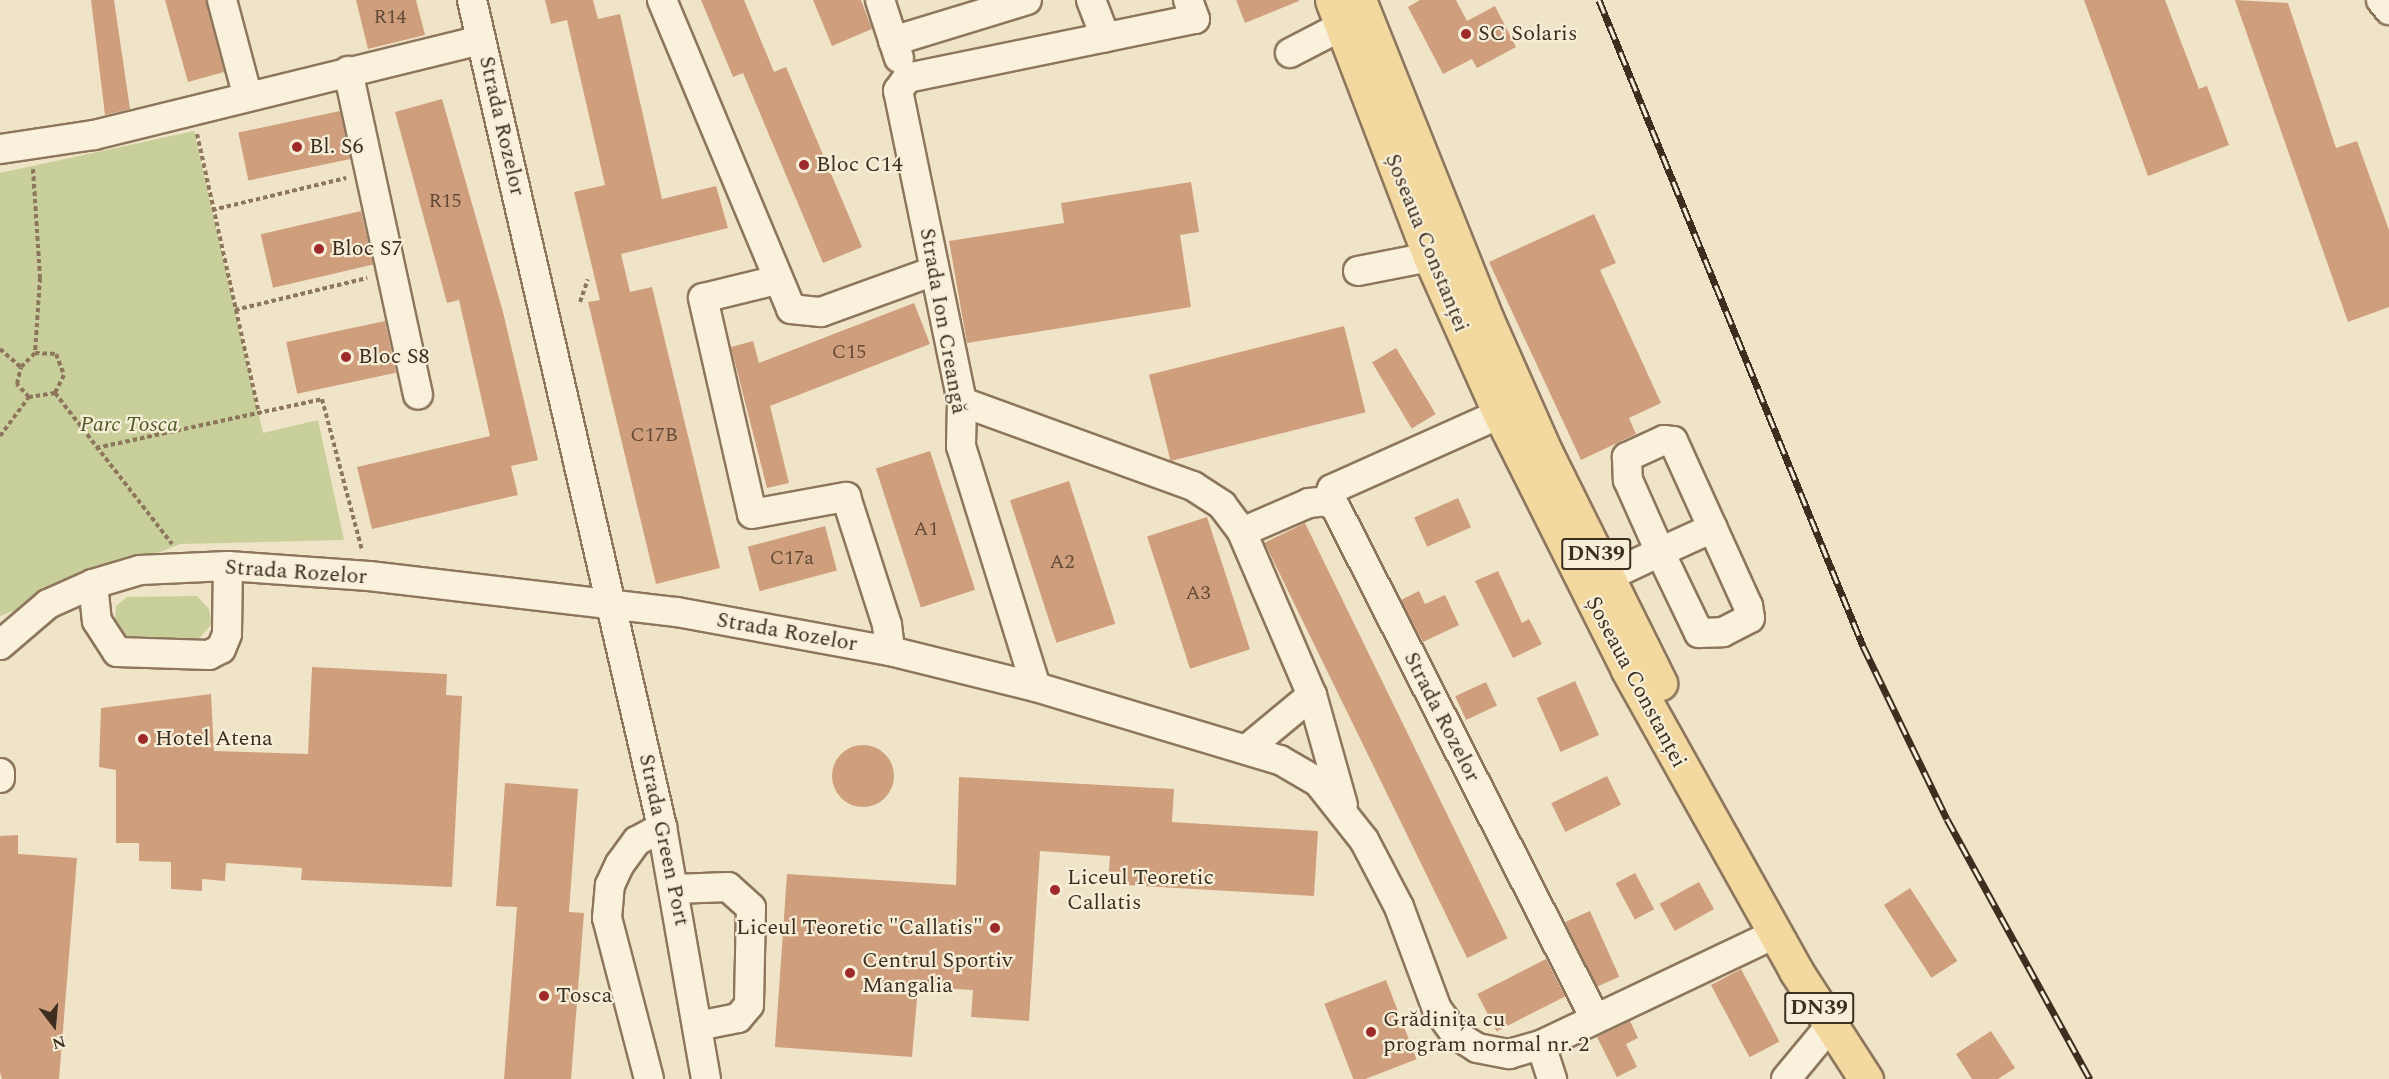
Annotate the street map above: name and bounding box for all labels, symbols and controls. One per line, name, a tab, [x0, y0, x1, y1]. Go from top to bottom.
house number: R14	[373, 5, 407, 29]
place label: SC Solaris	[1478, 21, 1578, 47]
marker: SC Solaris	[1459, 27, 1473, 41]
street label: Strada Rozelor	[473, 54, 531, 198]
place label: Bl. S6	[309, 134, 363, 160]
marker: Bl. S6	[290, 140, 304, 154]
street label: Șoseaua Constanței	[1379, 150, 1475, 336]
place label: Bloc C14	[816, 152, 903, 178]
marker: Bloc C14	[797, 158, 811, 172]
house number: R15	[428, 189, 462, 213]
street label: Strada Ion Creangă	[914, 226, 972, 416]
place label: Bloc S7	[331, 236, 402, 262]
marker: Bloc S7	[312, 242, 326, 256]
house number: C15	[832, 340, 866, 364]
place label: Bloc S8	[358, 344, 429, 370]
marker: Bloc S8	[339, 350, 353, 364]
park label: Parc Tosca	[80, 412, 178, 438]
house number: C17B	[630, 423, 678, 447]
house number: A1	[914, 517, 938, 541]
road number: DN39	[1560, 536, 1632, 572]
house number: C17a	[770, 546, 814, 570]
house number: A2	[1050, 550, 1074, 574]
street label: Strada Rozelor	[224, 554, 368, 590]
house number: A3	[1186, 581, 1210, 605]
street label: Șoseaua Constanței	[1580, 592, 1692, 772]
street label: Strada Rozelor	[715, 607, 859, 657]
street label: Strada Rozelor	[1398, 648, 1486, 786]
place label: Hotel Atena	[155, 726, 273, 752]
marker: Hotel Atena	[136, 732, 150, 746]
street label: Strada Green Port	[633, 751, 695, 929]
place label: Liceul Teoretic Callatis	[1067, 864, 1214, 915]
marker: Liceul Teoretic Callatis	[1048, 883, 1062, 897]
place label: Liceul Teoretic "Callatis"	[736, 915, 983, 941]
marker: Liceul Teoretic "Callatis"	[988, 921, 1002, 935]
place label: Centrul Sportiv Mangalia	[862, 947, 1013, 998]
marker: Centrul Sportiv Mangalia	[843, 966, 857, 980]
place label: Tosca	[556, 983, 612, 1009]
marker: Tosca	[537, 989, 551, 1003]
road number: DN39	[1783, 990, 1855, 1026]
north arrow	[24, 995, 84, 1055]
place label: Grădinița cu program normal nr. 2	[1383, 1006, 1589, 1058]
marker: Grădinița cu program normal nr. 2	[1364, 1025, 1378, 1039]
text: N	[49, 1029, 69, 1056]

